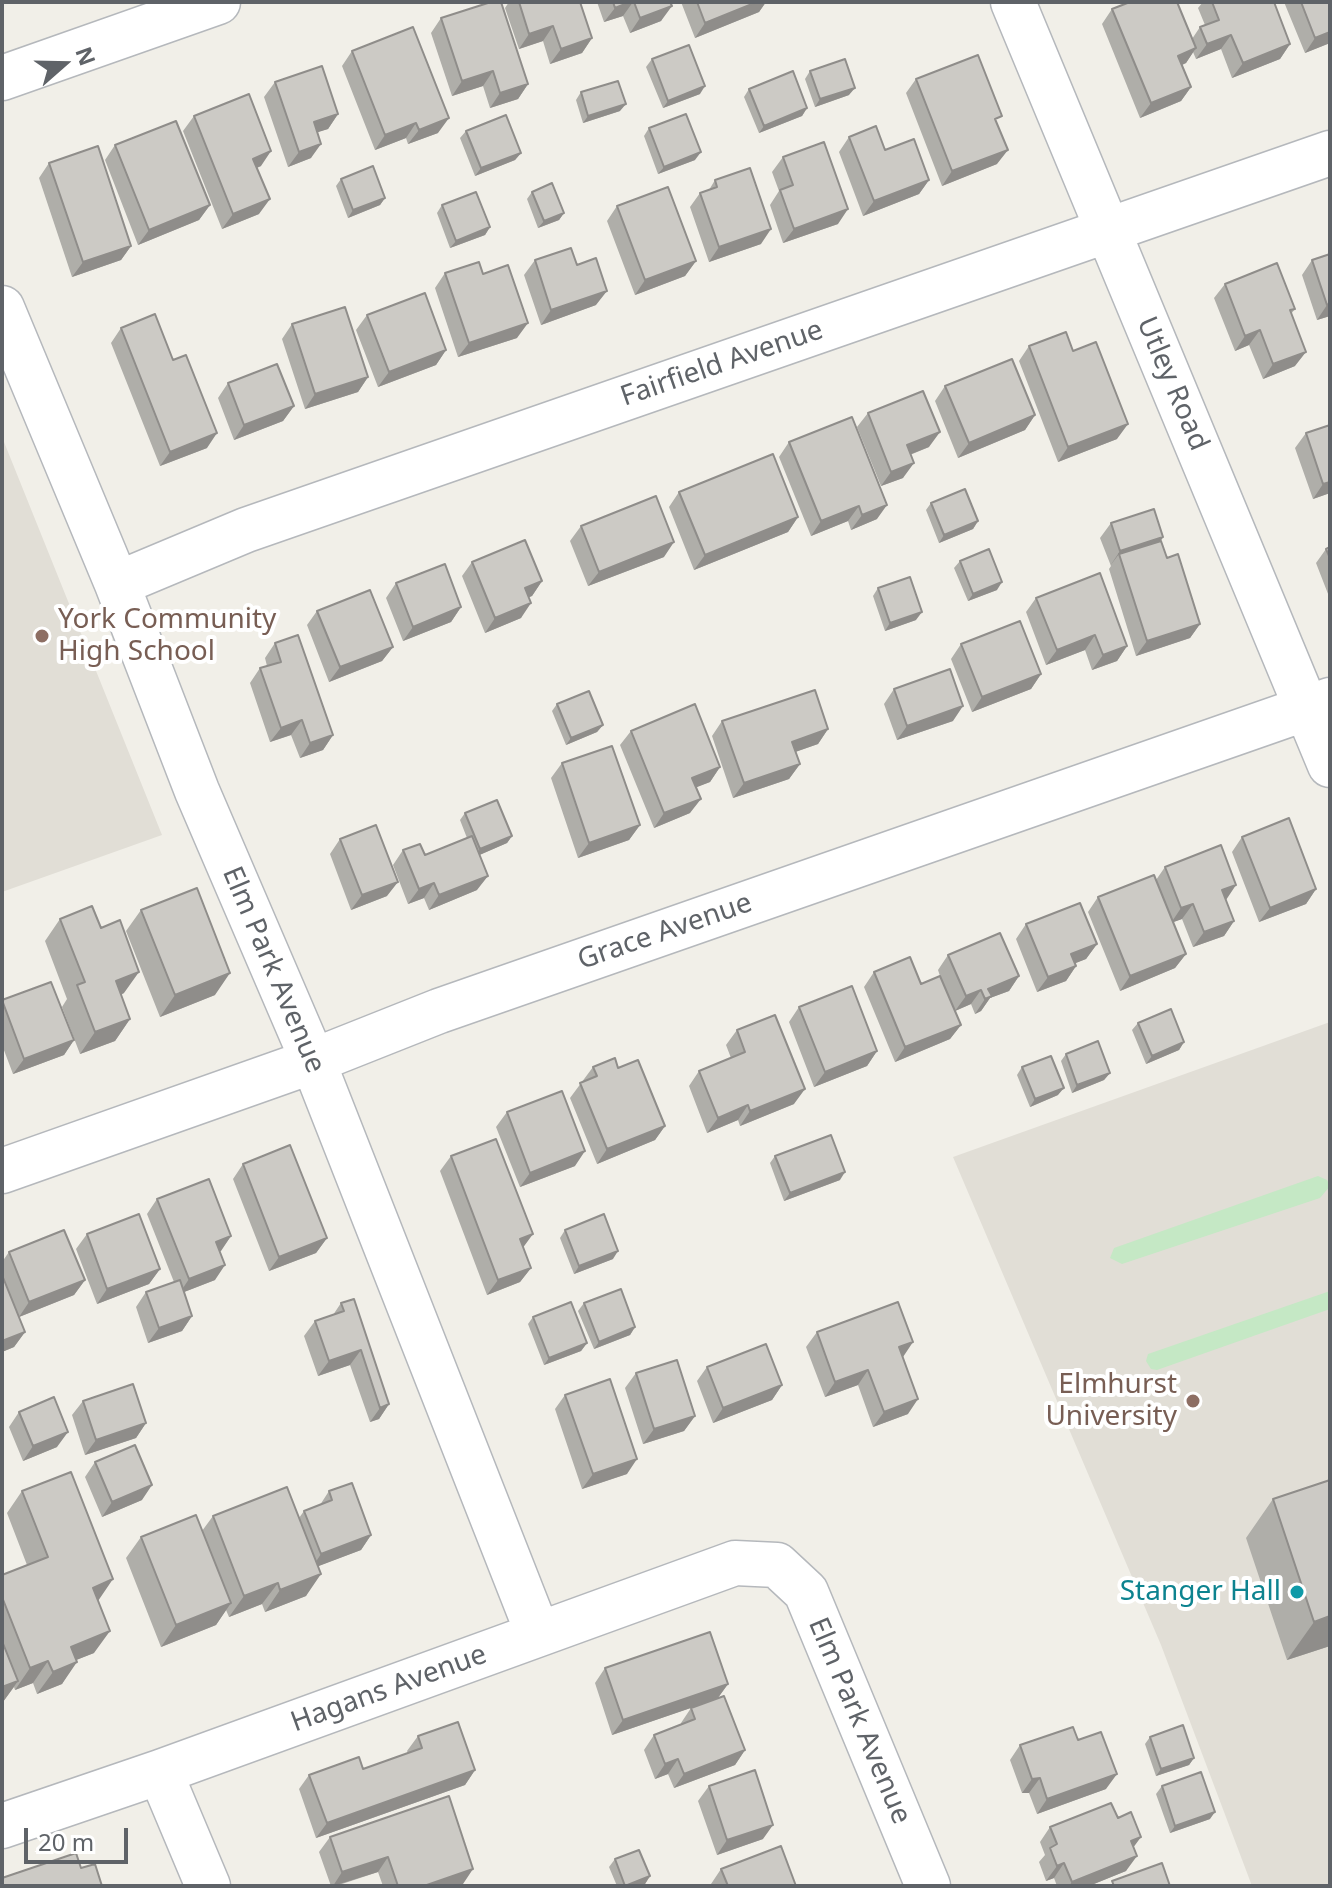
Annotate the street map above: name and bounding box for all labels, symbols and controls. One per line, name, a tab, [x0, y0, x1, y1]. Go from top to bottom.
north arrow	[24, 24, 104, 104]
text: N	[69, 42, 104, 69]
street label: Utley Road	[1129, 312, 1215, 456]
street label: Fairfield Avenue	[616, 314, 828, 414]
place label: York Community High School	[58, 603, 276, 669]
marker: York Community High School	[33, 627, 51, 645]
street label: Elm Park Avenue	[214, 862, 332, 1078]
street label: Grace Avenue	[574, 887, 756, 977]
place label: Elmhurst University	[1045, 1368, 1177, 1434]
marker: Elmhurst University	[1184, 1392, 1202, 1410]
place label: Stanger Hall	[1120, 1575, 1281, 1609]
marker: Stanger Hall	[1288, 1583, 1306, 1601]
street label: Elm Park Avenue	[800, 1613, 918, 1829]
street label: Hagans Avenue	[287, 1638, 491, 1740]
scale bar	[28, 1812, 132, 1862]
text: 20 m	[38, 1825, 94, 1858]

